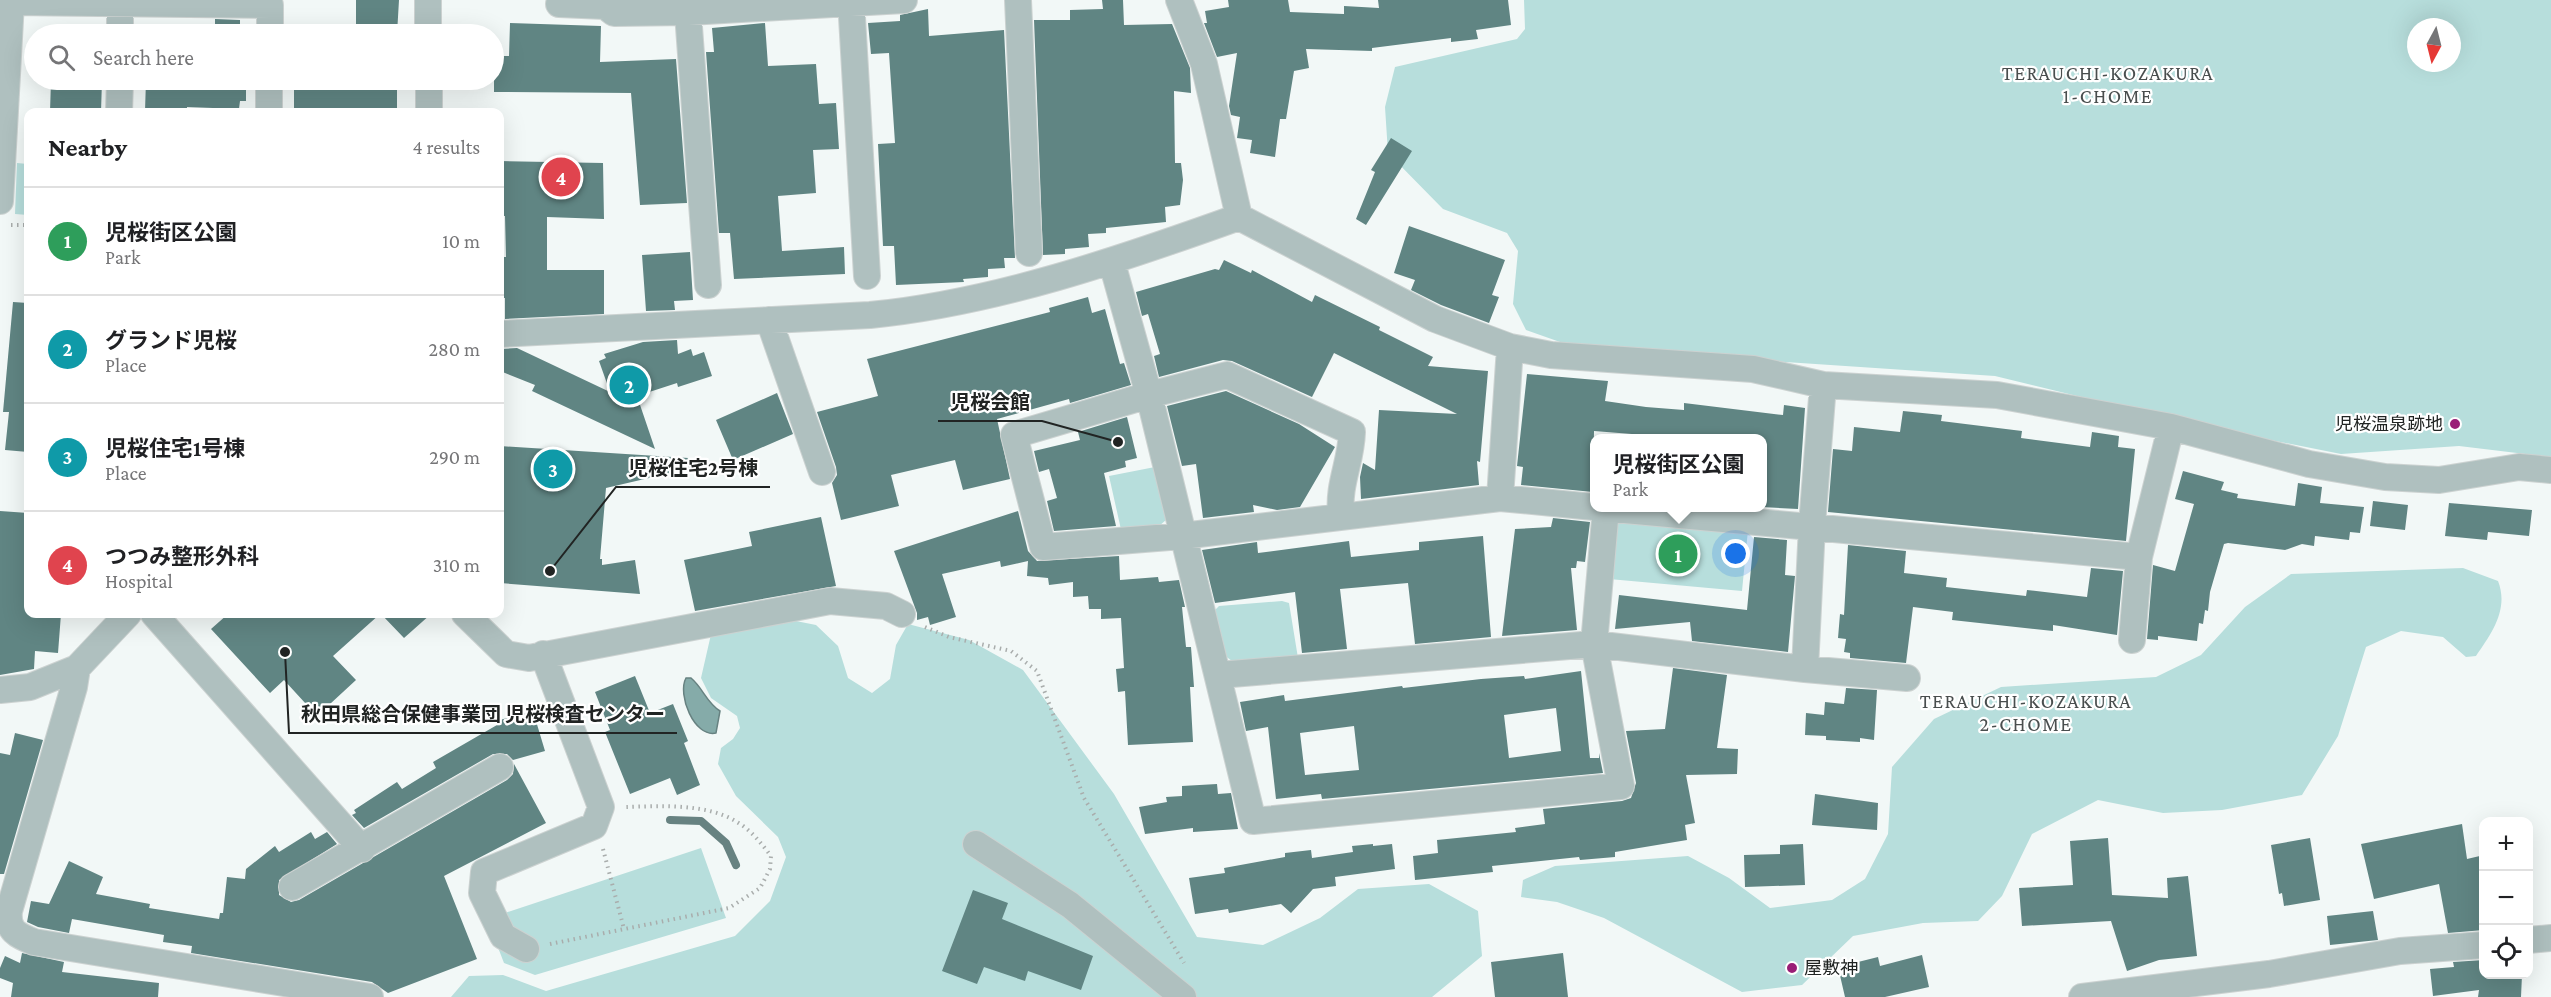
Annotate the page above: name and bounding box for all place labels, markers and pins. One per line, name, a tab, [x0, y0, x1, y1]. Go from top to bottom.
pin: 4	[542, 154, 580, 200]
pin: 2	[610, 362, 648, 408]
callout: 児桜会館	[938, 383, 1042, 421]
place label: 児桜温泉跡地	[2335, 414, 2443, 434]
marker: 児桜温泉跡地	[2448, 417, 2462, 431]
pin: 3	[534, 446, 572, 492]
callout: 児桜住宅2号棟	[616, 449, 770, 487]
pin: 1	[1658, 532, 1698, 576]
callout: 秋田県総合保健事業団 児桜検査センター	[289, 695, 677, 733]
place label: 屋敷神	[1804, 958, 1858, 978]
marker: 屋敷神	[1785, 961, 1799, 975]

